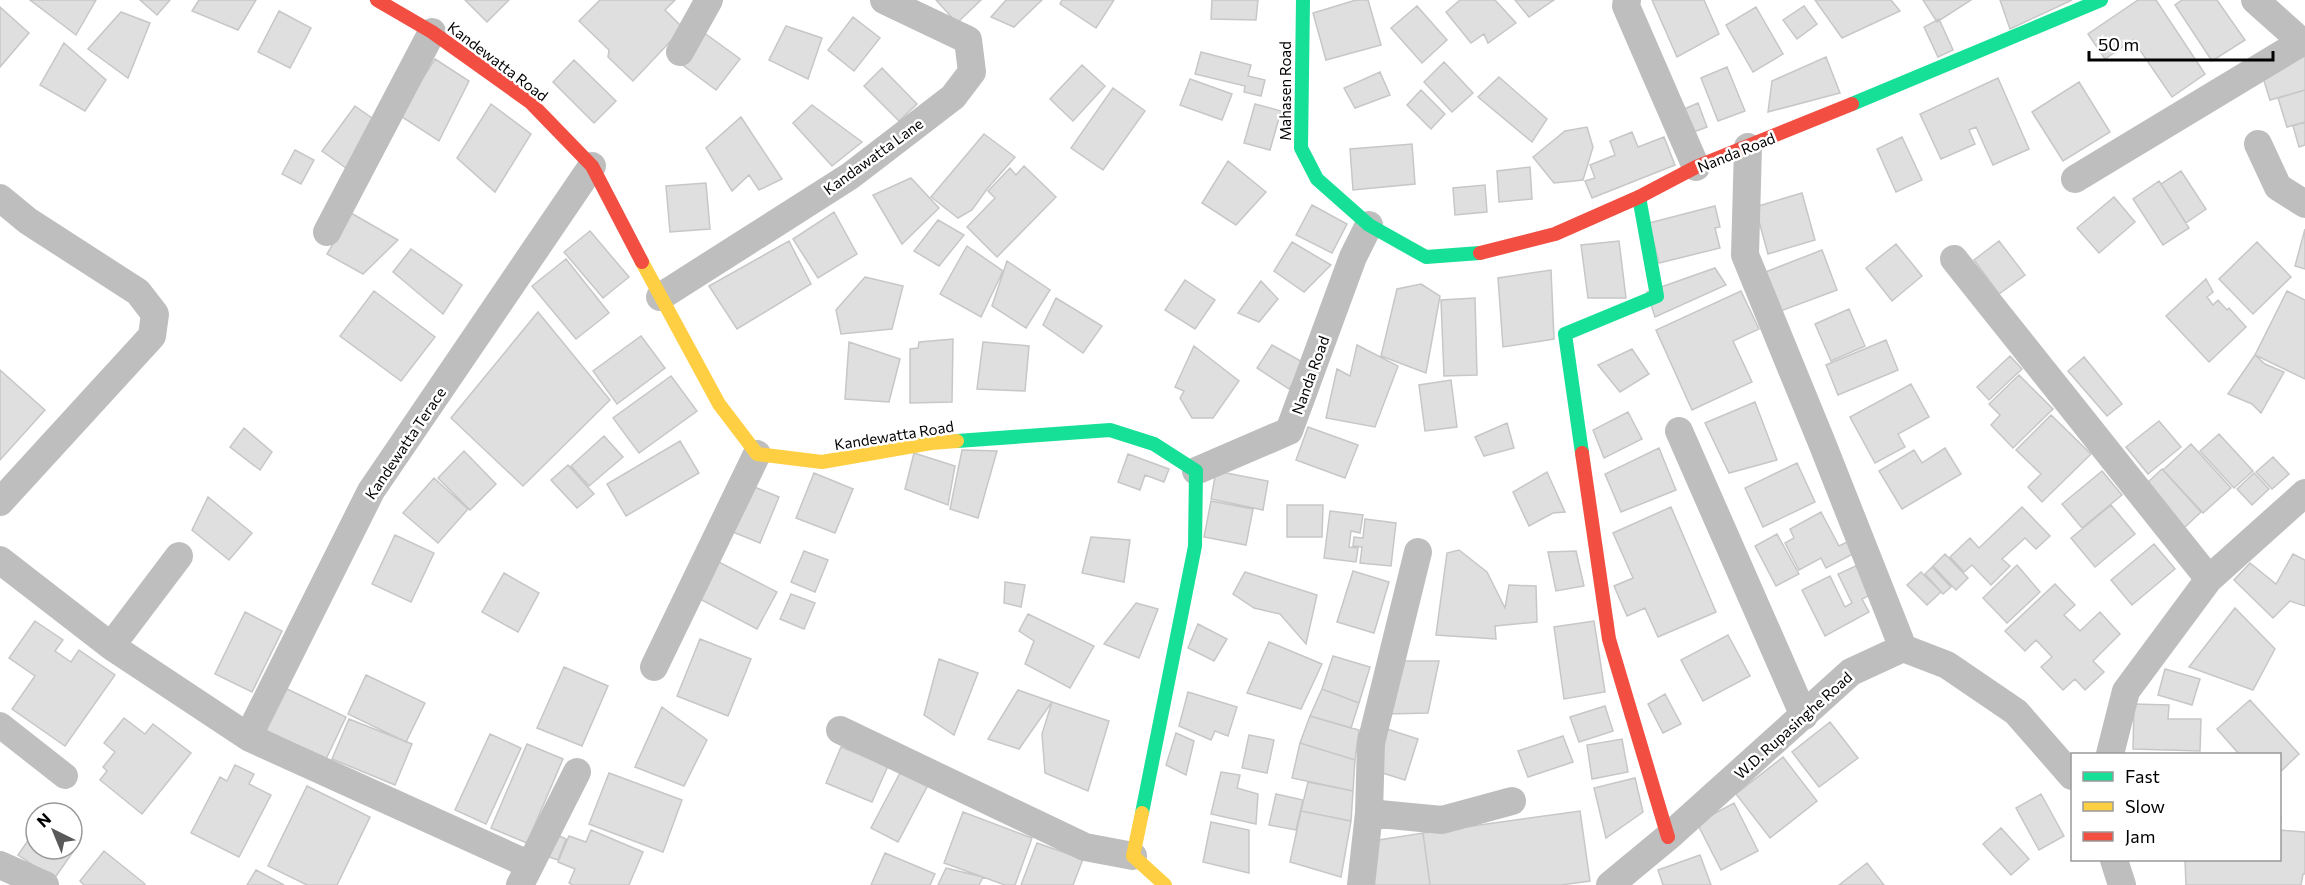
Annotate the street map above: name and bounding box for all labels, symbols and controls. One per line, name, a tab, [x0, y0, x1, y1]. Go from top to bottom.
street label: Kandewatta Road	[444, 18, 552, 104]
scale bar	[2089, 24, 2274, 62]
text: 50 m	[2098, 33, 2139, 55]
street label: Mahasen Road	[1276, 41, 1294, 141]
street label: Kandawatta Lane	[820, 114, 926, 198]
street label: Nanda Road	[1695, 128, 1777, 176]
street label: Nanda Road	[1287, 333, 1333, 417]
street label: Kandewatta Terace	[361, 384, 449, 502]
street label: Kandewatta Road	[833, 417, 955, 453]
street label: W.D. Rupasinghe Road	[1731, 667, 1855, 783]
legend	[2071, 753, 2281, 861]
text: Fast	[2125, 765, 2160, 787]
text: Slow	[2125, 795, 2165, 817]
north arrow	[24, 801, 84, 861]
text: N	[33, 809, 54, 831]
text: Jam	[2125, 825, 2155, 847]

